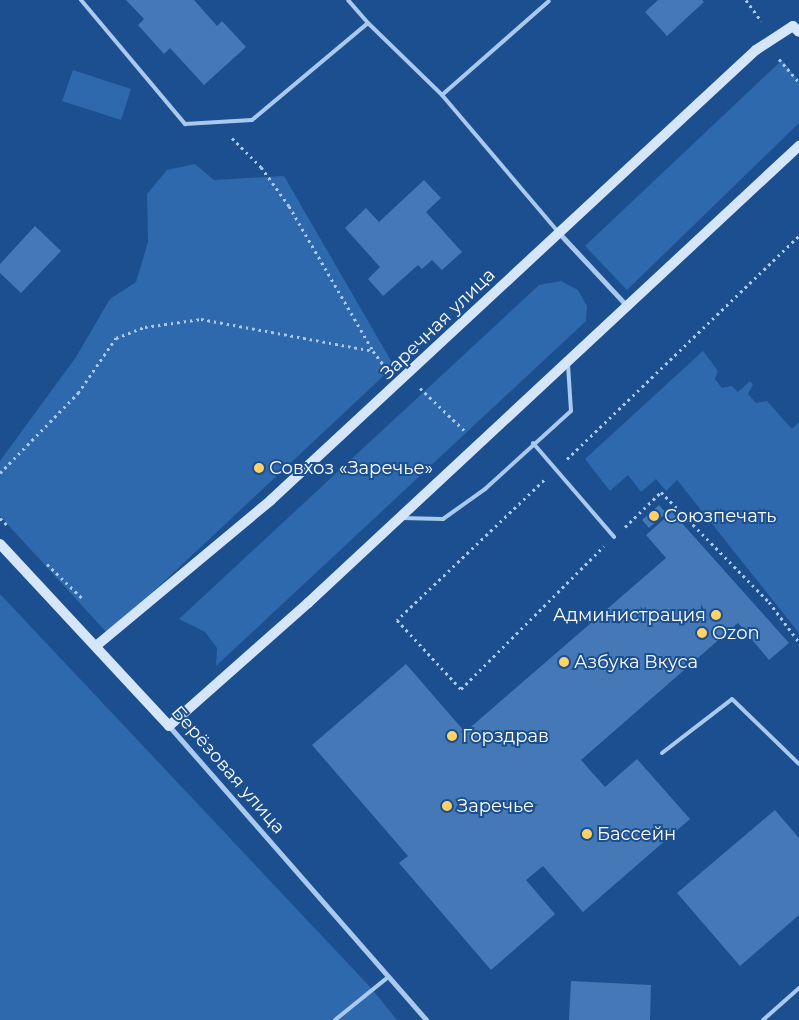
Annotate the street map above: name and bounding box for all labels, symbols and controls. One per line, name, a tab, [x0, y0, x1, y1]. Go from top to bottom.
street label: Заречная улица	[376, 264, 500, 384]
place label: Совхоз «Заречье»	[269, 457, 433, 479]
marker: Совхоз «Заречье»	[253, 462, 265, 474]
place label: Союзпечать	[664, 505, 776, 527]
marker: Союзпечать	[648, 510, 660, 522]
place label: Администрация	[553, 604, 706, 626]
marker: Администрация	[710, 609, 722, 621]
place label: Ozon	[712, 622, 760, 644]
marker: Ozon	[696, 627, 708, 639]
place label: Азбука Вкуса	[574, 651, 698, 673]
marker: Азбука Вкуса	[558, 656, 570, 668]
street label: Берёзовая улица	[167, 702, 289, 838]
place label: Горздрав	[462, 725, 549, 747]
marker: Горздрав	[446, 730, 458, 742]
place label: Заречье	[457, 795, 534, 817]
marker: Заречье	[441, 800, 453, 812]
place label: Бассейн	[597, 823, 676, 845]
marker: Бассейн	[581, 828, 593, 840]

